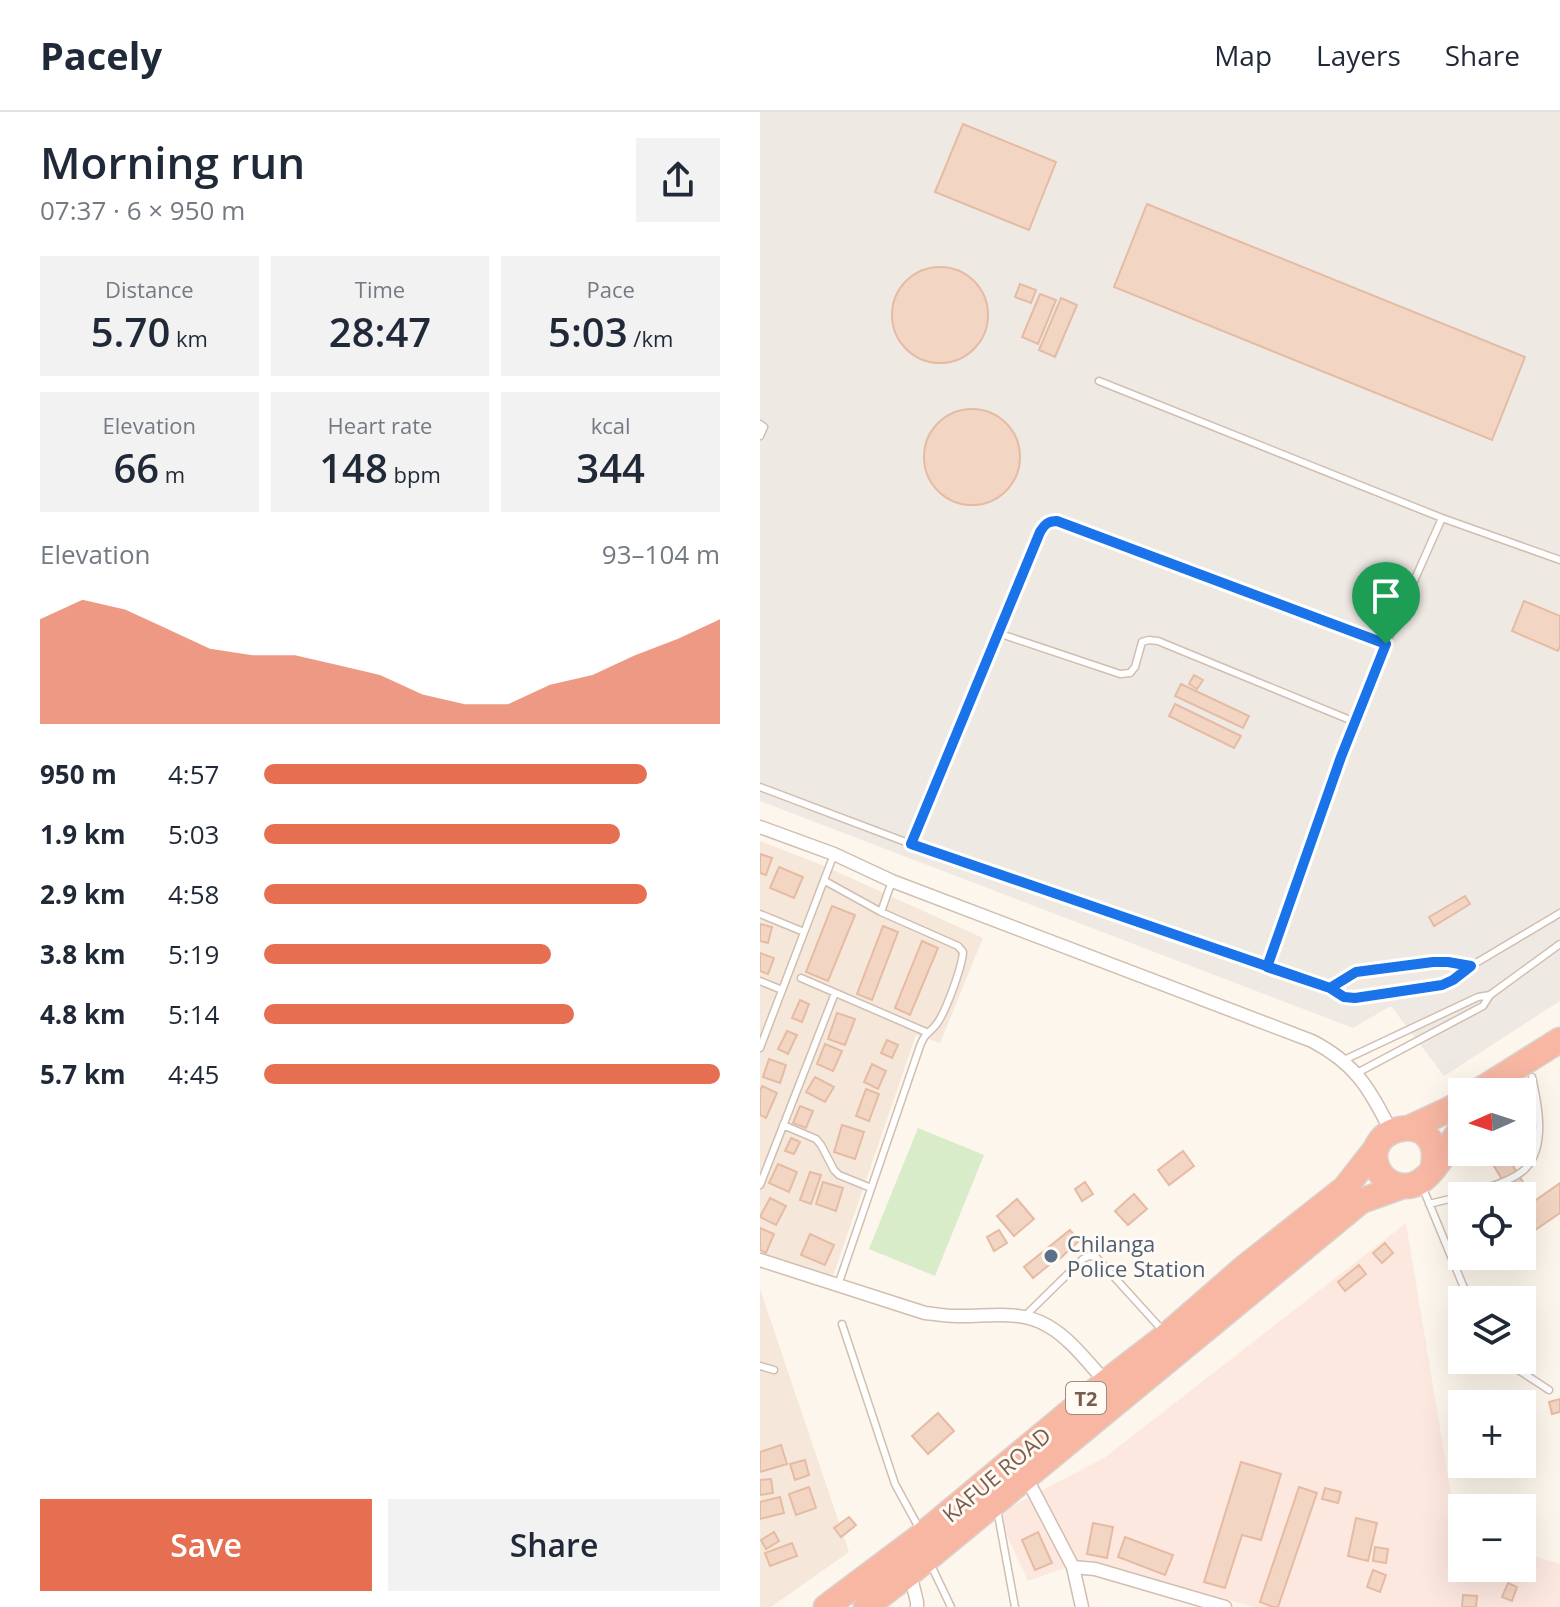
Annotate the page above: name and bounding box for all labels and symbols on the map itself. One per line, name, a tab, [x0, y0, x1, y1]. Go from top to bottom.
pin	[1352, 562, 1420, 644]
north arrow	[1448, 1078, 1536, 1166]
place label: Chilanga Police Station	[1067, 1228, 1205, 1283]
marker: Chilanga Police Station	[1042, 1247, 1060, 1265]
road number: T2	[1066, 1382, 1106, 1414]
street label: KAFUE ROAD	[935, 1420, 1057, 1528]

